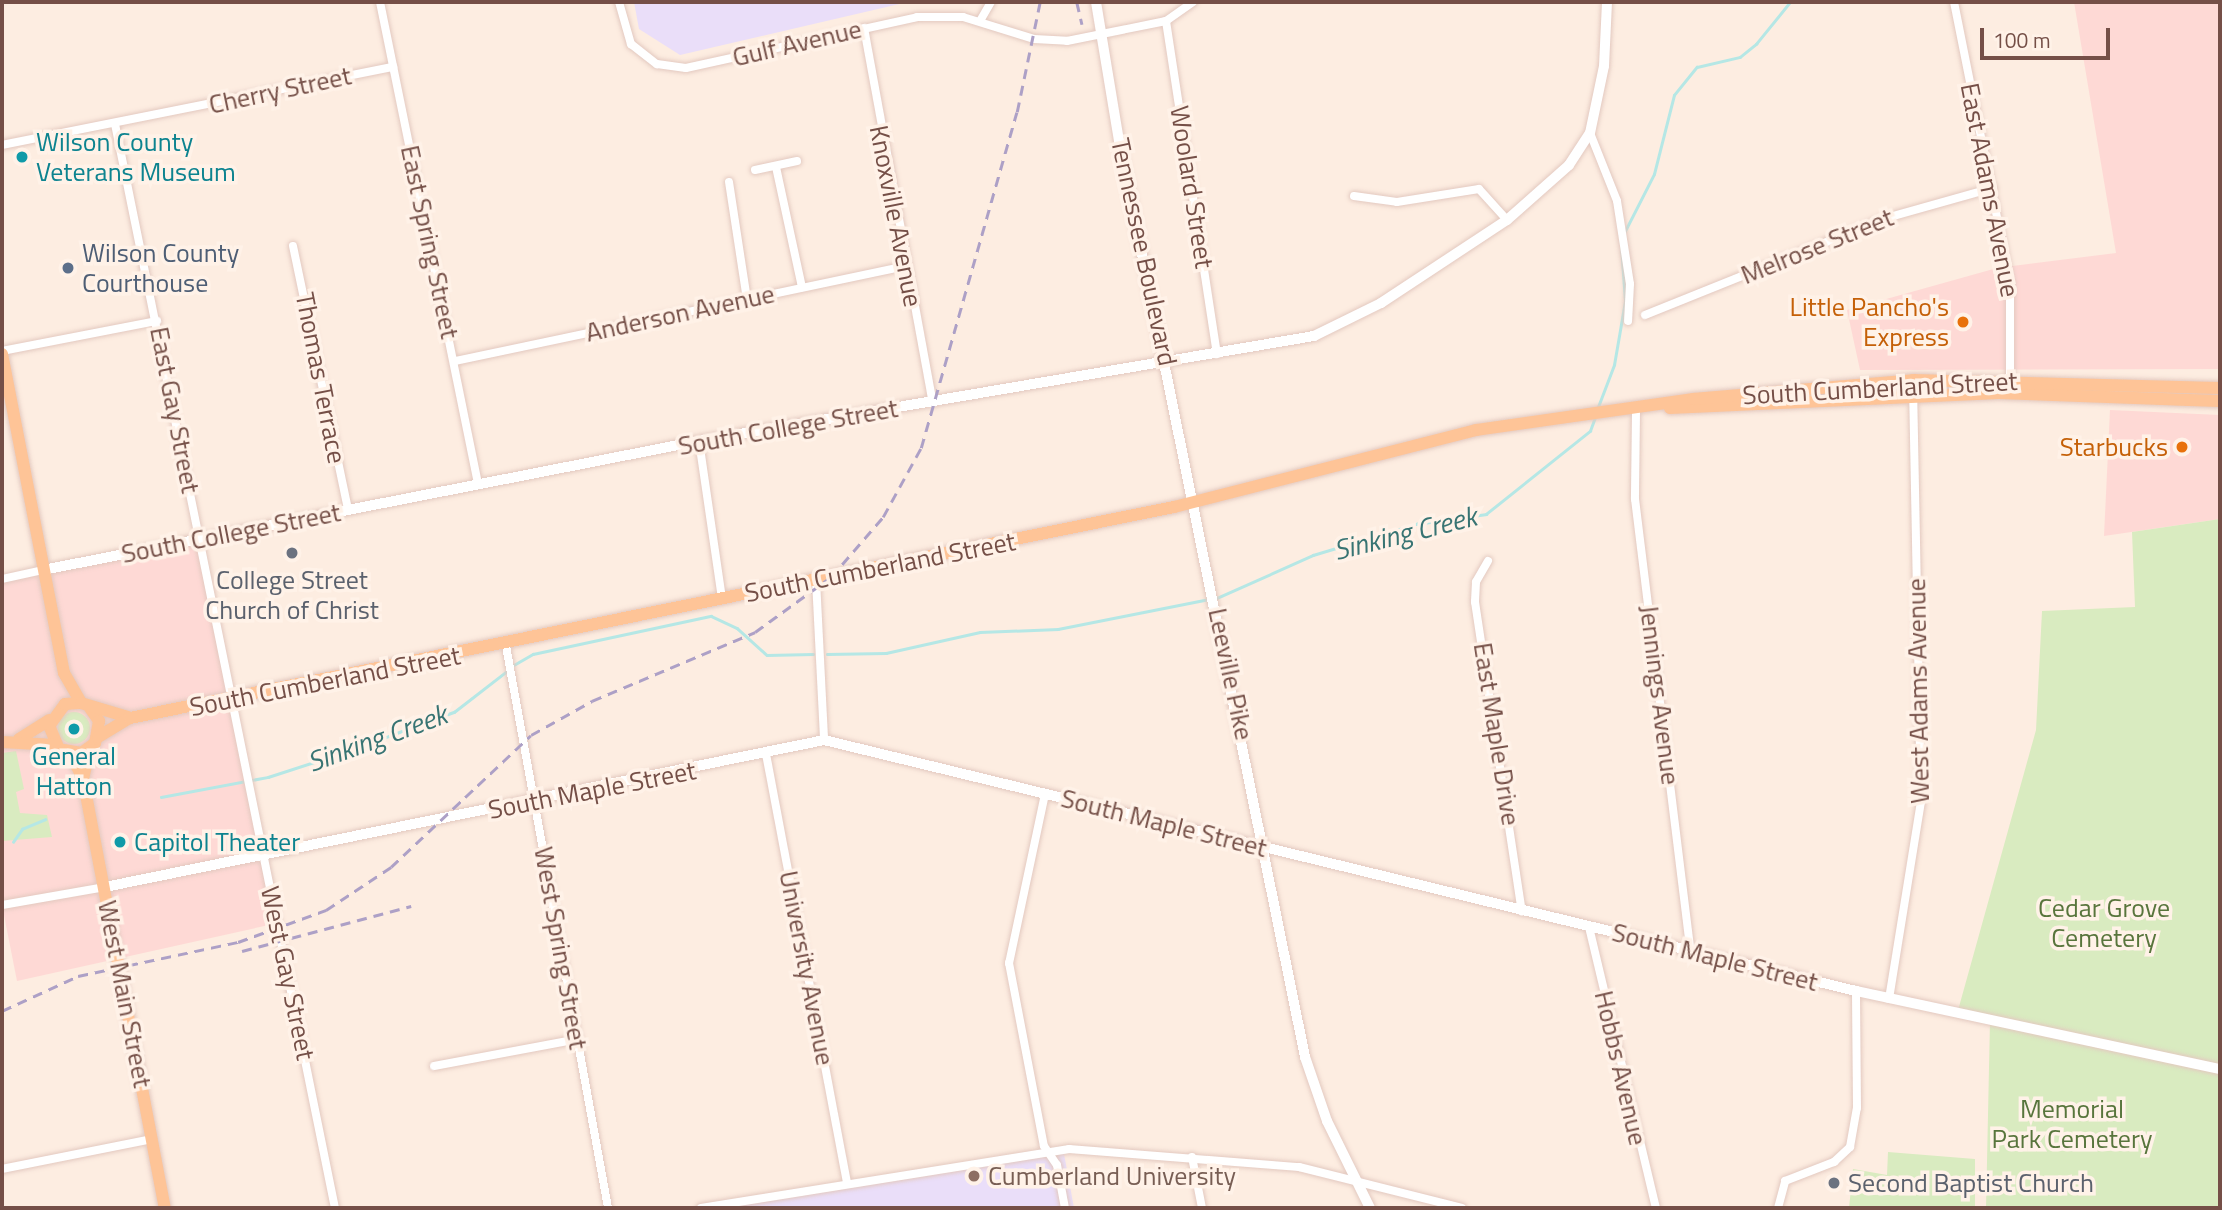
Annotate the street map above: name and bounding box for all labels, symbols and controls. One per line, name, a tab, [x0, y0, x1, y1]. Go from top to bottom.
street label: Gulf Avenue	[729, 13, 865, 73]
scale bar	[1984, 14, 2114, 58]
text: 100 m	[1993, 24, 2050, 56]
street label: Cherry Street	[206, 60, 354, 120]
street label: East Adams Avenue	[1954, 80, 2026, 300]
street label: Woolard Street	[1164, 103, 1220, 271]
street label: Knoxville Avenue	[863, 123, 929, 309]
place label: Wilson County Veterans Museum	[36, 126, 236, 188]
street label: Tennessee Boulevard	[1105, 135, 1183, 369]
street label: East Spring Street	[394, 142, 466, 342]
marker: Wilson County Veterans Museum	[14, 149, 30, 165]
street label: Melrose Street	[1736, 201, 1898, 291]
place label: Wilson County Courthouse	[82, 237, 239, 298]
marker: Wilson County Courthouse	[60, 260, 76, 276]
street label: Anderson Avenue	[583, 278, 777, 348]
street label: Thomas Terrace	[289, 290, 353, 466]
place label: Little Pancho's Express	[1789, 291, 1949, 352]
marker: Little Pancho's Express	[1955, 314, 1971, 330]
street label: East Gay Street	[144, 324, 206, 496]
street label: South Cumberland Street	[1742, 365, 2018, 411]
street label: South College Street	[676, 392, 900, 462]
place label: Starbucks	[2060, 431, 2168, 463]
marker: Starbucks	[2174, 439, 2190, 455]
street label: South College Street	[119, 496, 343, 570]
water label: Sinking Creek	[1330, 499, 1480, 567]
street label: South Cumberland Street	[742, 525, 1018, 609]
marker: College Street Church of Christ	[284, 545, 300, 561]
place label: College Street Church of Christ	[205, 564, 379, 626]
street label: West Adams Avenue	[1900, 578, 1936, 804]
street label: Jennings Avenue	[1634, 603, 1686, 787]
street label: Leeville Pike	[1202, 605, 1260, 743]
street label: South Cumberland Street	[187, 639, 463, 723]
street label: East Maple Drive	[1467, 640, 1527, 828]
water label: Sinking Creek	[303, 697, 451, 779]
marker: General Hatton	[66, 721, 82, 737]
place label: General Hatton	[32, 740, 116, 802]
street label: South Maple Street	[486, 755, 698, 825]
street label: South Maple Street	[1058, 782, 1270, 864]
place label: Capitol Theater	[134, 826, 300, 858]
marker: Capitol Theater	[112, 834, 128, 850]
street label: West Spring Street	[528, 844, 594, 1052]
street label: University Avenue	[773, 868, 841, 1068]
street label: West Gay Street	[254, 883, 322, 1063]
park label: Cedar Grove Cemetery	[2038, 892, 2170, 954]
street label: West Main Street	[92, 898, 158, 1090]
street label: South Maple Street	[1609, 916, 1821, 998]
street label: Hobbs Avenue	[1588, 988, 1654, 1148]
park label: Memorial Park Cemetery	[1991, 1093, 2153, 1154]
place label: Cumberland University	[988, 1160, 1236, 1192]
place label: Second Baptist Church	[1848, 1167, 2094, 1199]
marker: Cumberland University	[966, 1168, 982, 1184]
marker: Second Baptist Church	[1826, 1175, 1842, 1191]

